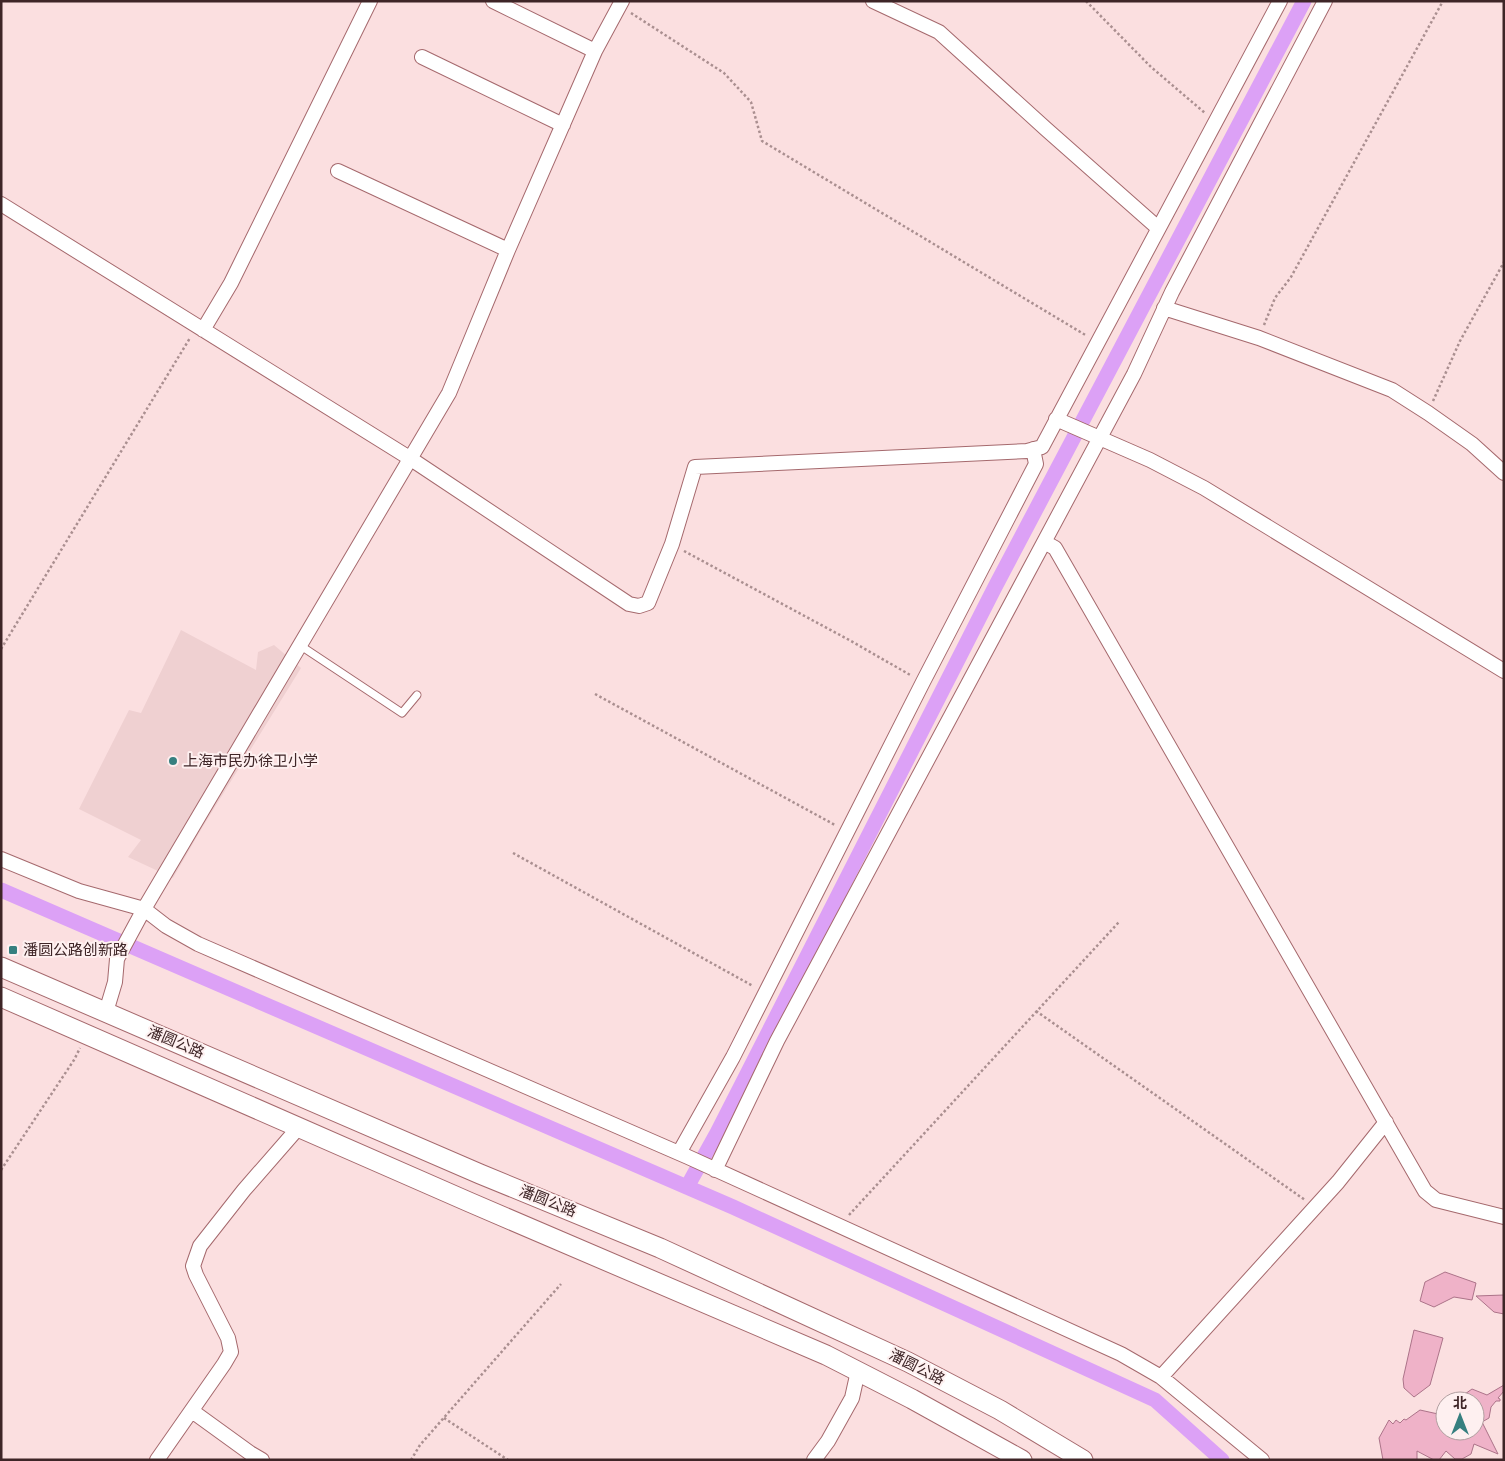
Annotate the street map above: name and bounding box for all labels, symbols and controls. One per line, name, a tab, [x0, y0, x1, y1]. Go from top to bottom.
place label: 上海市民办徐卫小学	[183, 751, 318, 770]
marker: 上海市民办徐卫小学	[167, 755, 179, 767]
place label: 潘圆公路创新路	[23, 940, 128, 959]
marker: 潘圆公路创新路	[7, 944, 19, 956]
street label: 潘圆公路	[145, 1021, 208, 1062]
street label: 潘圆公路	[517, 1180, 580, 1221]
street label: 潘圆公路	[886, 1344, 948, 1389]
north arrow	[1435, 1391, 1485, 1441]
text: 北	[1453, 1394, 1467, 1412]

